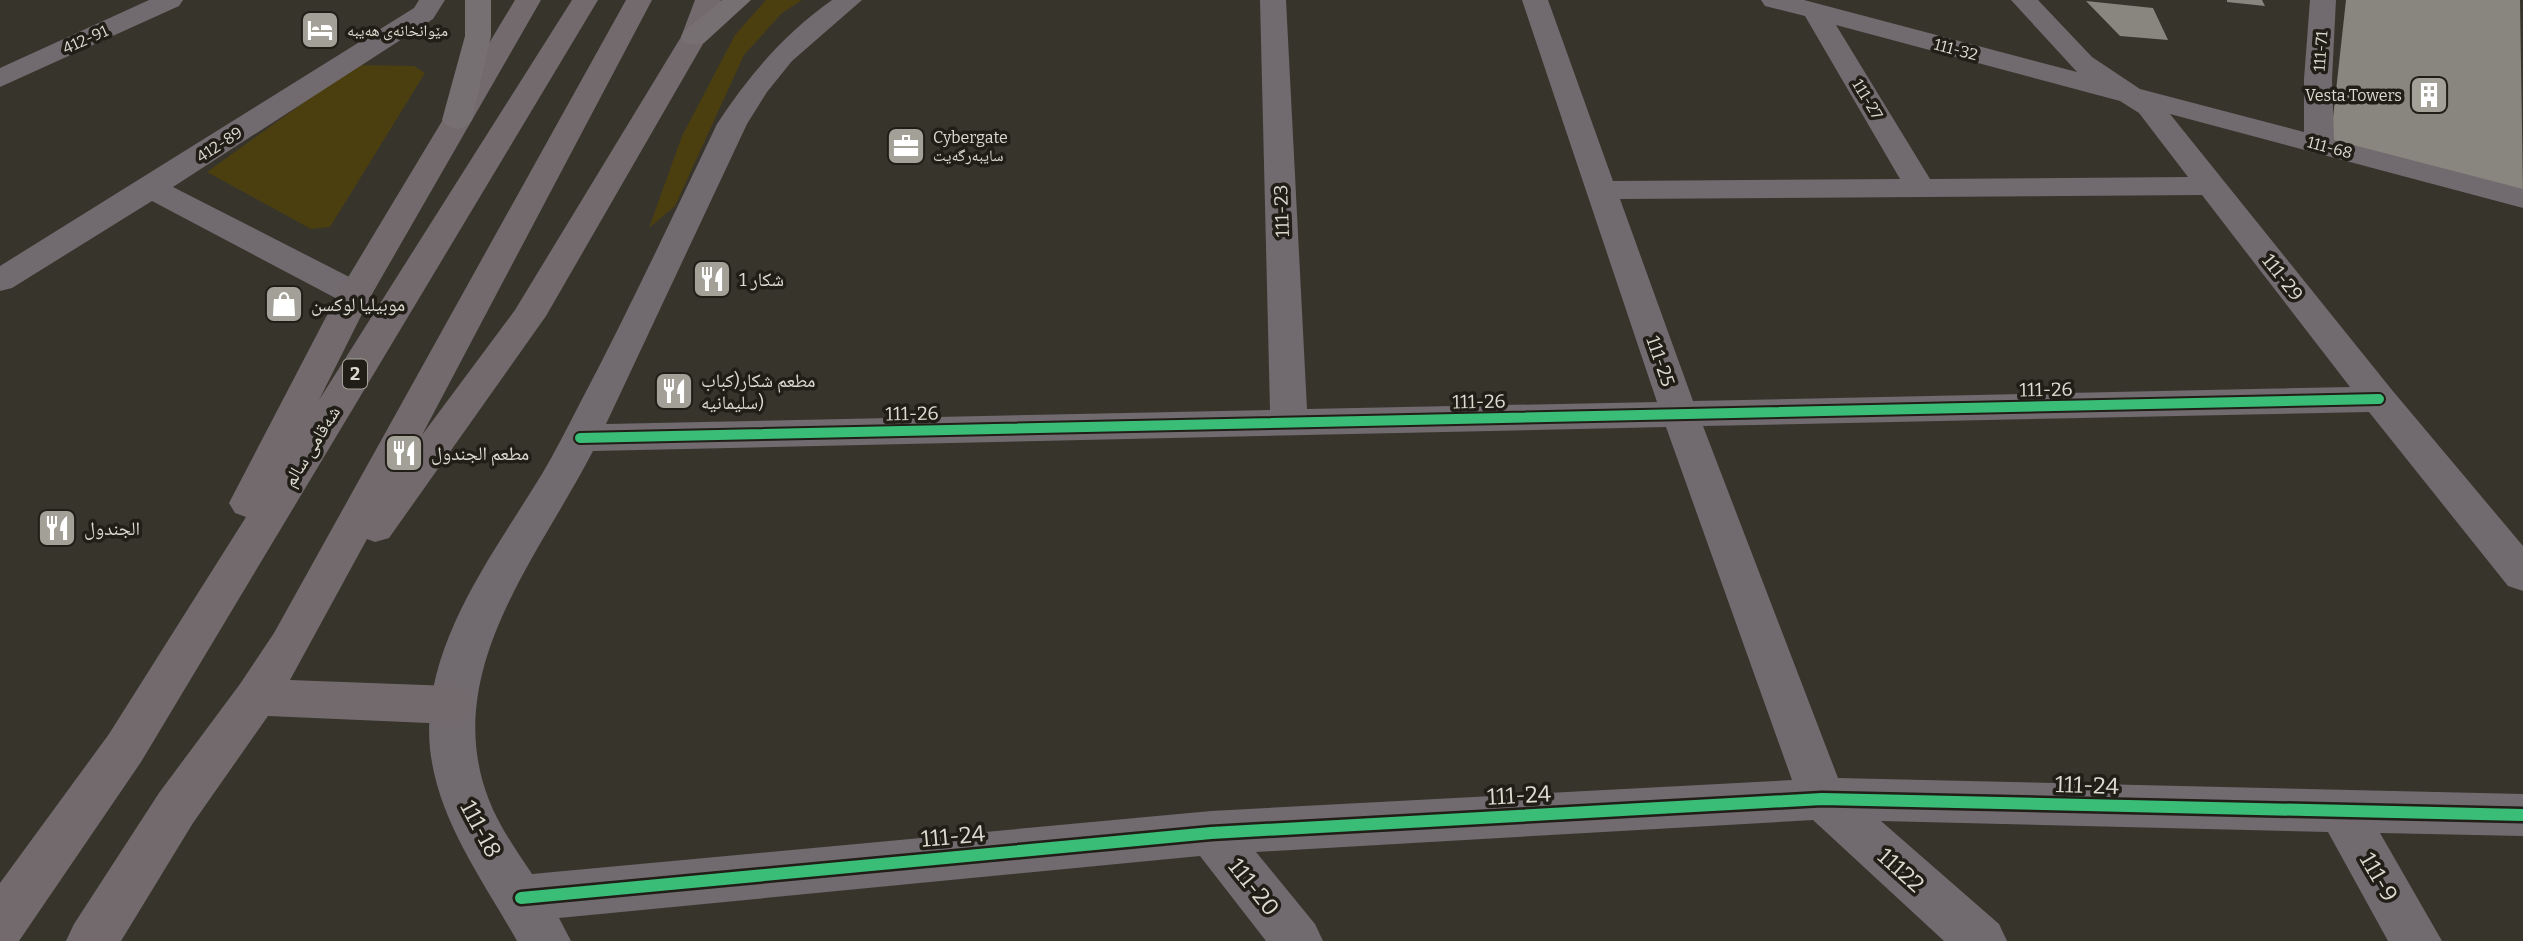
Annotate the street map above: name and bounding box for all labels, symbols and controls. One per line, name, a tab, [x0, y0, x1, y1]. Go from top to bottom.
hotel icon: مێوانخانەی هەیبە	[299, 9, 341, 51]
street label: 412-91	[60, 21, 111, 58]
place label: مێوانخانەی هەیبە	[347, 21, 448, 41]
street label: 111-71	[2310, 30, 2331, 72]
street label: 111-32	[1932, 35, 1980, 64]
building icon: Vesta Towers	[2408, 74, 2450, 116]
street label: 111-27	[1848, 76, 1887, 123]
place label: Vesta Towers	[2305, 86, 2402, 105]
street label: 412-89	[193, 123, 246, 166]
office icon: Cybergate سایبەرگەیت	[885, 125, 927, 167]
place label: Cybergate سایبەرگەیت	[933, 128, 1008, 165]
street label: 111-68	[2305, 132, 2354, 163]
street label: 111-23	[1269, 184, 1294, 238]
street label: 111-29	[2257, 249, 2308, 305]
restaurant icon: شكار 1	[691, 258, 733, 300]
place label: شكار 1	[739, 268, 784, 291]
shop icon: موبیلیا لوکسن	[263, 283, 305, 325]
place label: موبیلیا لوکسن	[311, 293, 405, 316]
street label: 111-25	[1641, 333, 1680, 389]
road number: 2	[343, 360, 367, 388]
place label: مطعم شكار(كباب سليمانيه)	[701, 369, 815, 414]
restaurant icon: مطعم شكار(كباب سليمانيه)	[653, 370, 695, 412]
street label: 111-26	[2019, 378, 2073, 401]
street label: 111-26	[1452, 390, 1506, 413]
street label: شەقامی سالم	[278, 402, 346, 491]
street label: 111-26	[885, 402, 939, 425]
restaurant icon: مطعم الجندول	[383, 432, 425, 474]
place label: مطعم الجندول	[431, 442, 529, 466]
restaurant icon: الجندول	[36, 507, 78, 549]
place label: الجندول	[84, 517, 140, 540]
street label: 111-24	[2054, 770, 2120, 800]
street label: 111-24	[1486, 779, 1552, 811]
street label: 111-18	[454, 796, 508, 862]
street label: 111-24	[920, 819, 987, 853]
street label: 11122	[1872, 842, 1930, 898]
street label: 111-9	[2354, 848, 2404, 906]
street label: 111-20	[1223, 853, 1285, 921]

